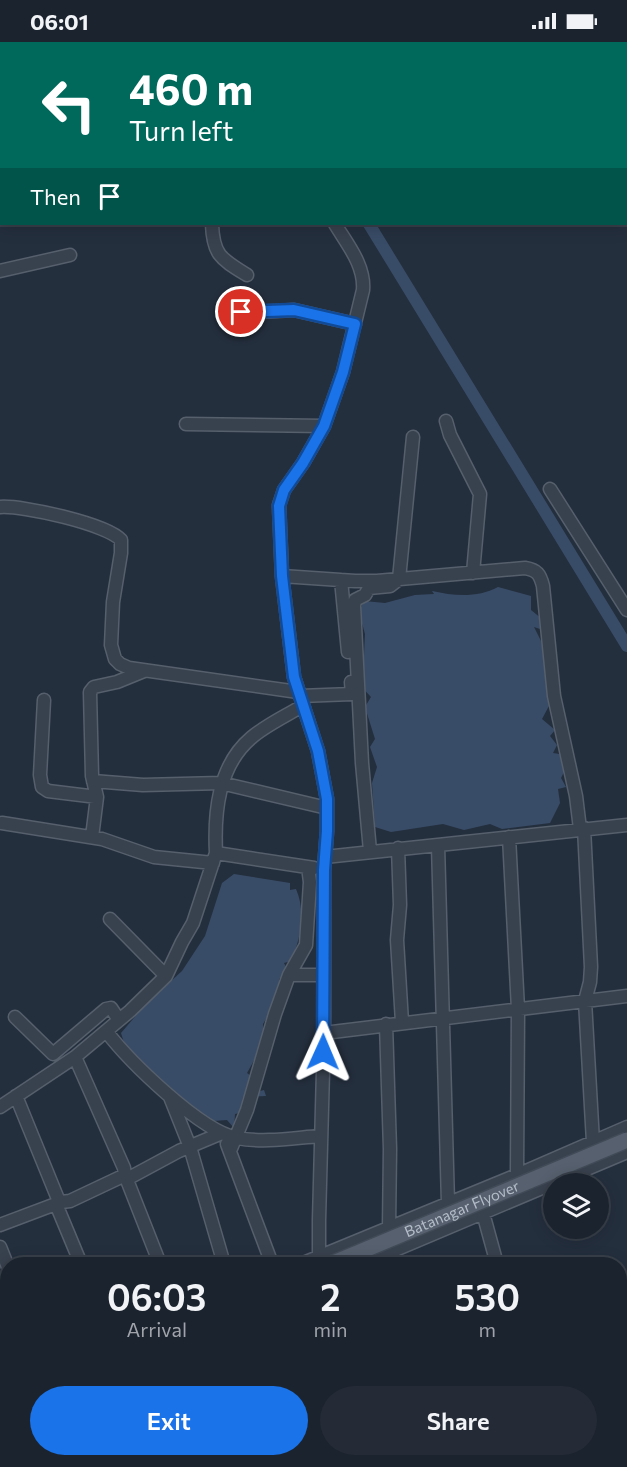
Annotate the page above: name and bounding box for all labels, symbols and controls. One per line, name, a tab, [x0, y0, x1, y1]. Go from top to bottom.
text: 06:01	[30, 8, 89, 35]
text: 460 m	[129, 62, 253, 114]
icon: left	[30, 66, 108, 144]
text: Turn left	[129, 114, 233, 147]
icon: arrive	[93, 180, 126, 213]
text: Then	[30, 183, 81, 210]
pin	[215, 286, 266, 337]
icon: arrive	[224, 295, 257, 328]
position arrow	[291, 1020, 355, 1084]
map controls	[543, 1173, 609, 1239]
button: layers	[543, 1173, 609, 1239]
street label: Batanagar Flyover	[401, 1176, 522, 1240]
text: 06:03	[107, 1274, 206, 1318]
text: 2	[320, 1274, 341, 1318]
text: 530	[454, 1274, 520, 1318]
text: Arrival	[126, 1317, 187, 1341]
text: min	[313, 1317, 348, 1341]
text: m	[479, 1317, 496, 1341]
button: Exit	[30, 1386, 308, 1455]
button: Share	[320, 1386, 597, 1455]

